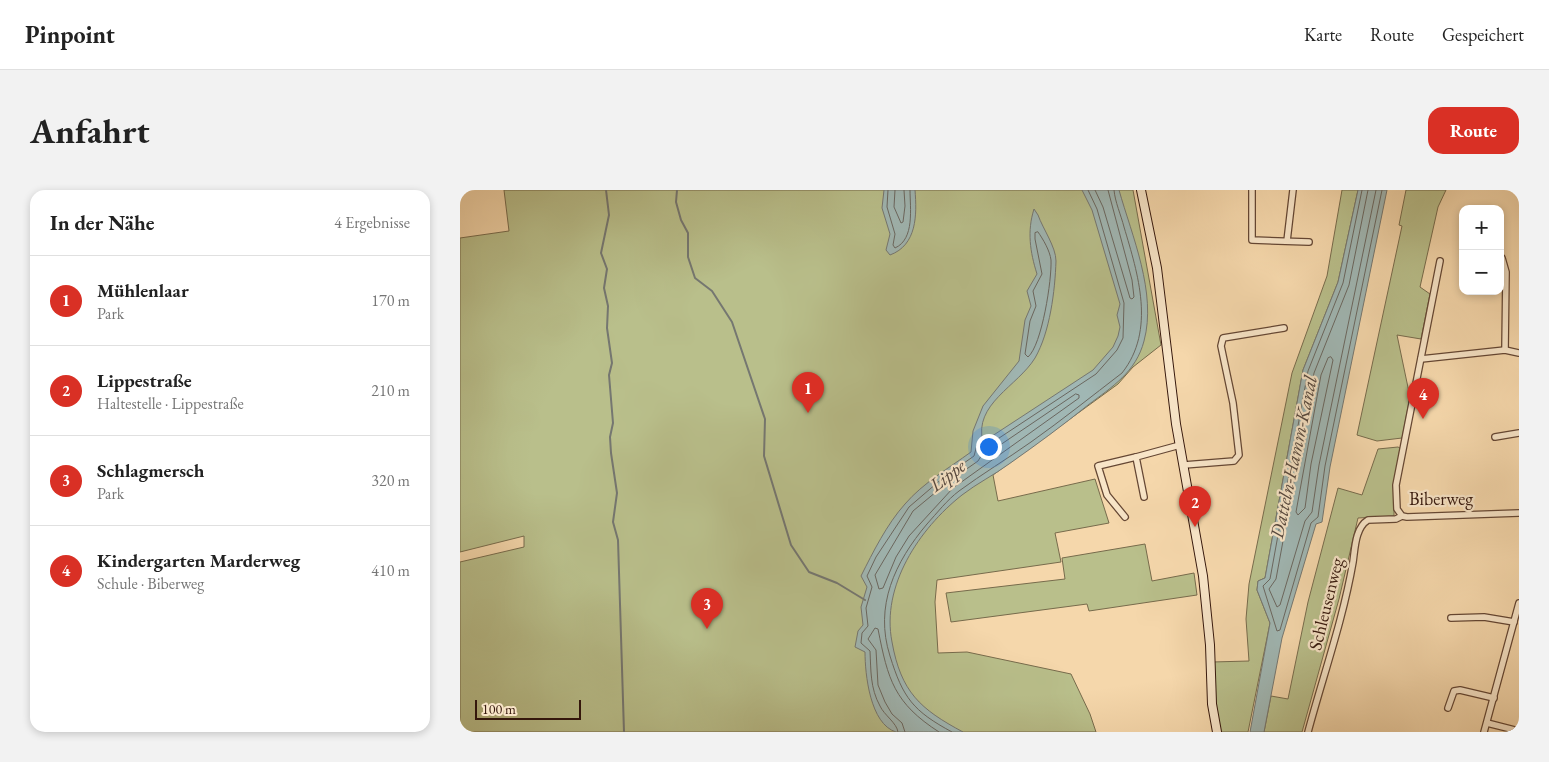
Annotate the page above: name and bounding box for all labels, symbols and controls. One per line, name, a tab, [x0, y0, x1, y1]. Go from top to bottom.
text: Pinpoint	[25, 19, 115, 50]
text: Karte	[1304, 23, 1342, 46]
text: Route	[1370, 23, 1414, 46]
text: Gespeichert	[1442, 23, 1524, 46]
button: Route	[1428, 107, 1519, 154]
text: Anfahrt	[30, 108, 150, 153]
map controls	[1459, 205, 1504, 295]
button: +	[1459, 205, 1504, 250]
text: In der Nähe	[50, 209, 155, 236]
text: 4 Ergebnisse	[334, 212, 410, 233]
button: −	[1459, 250, 1504, 295]
text: Mühlenlaar	[97, 278, 189, 303]
text: 1	[62, 290, 70, 311]
text: 170 m	[371, 290, 410, 311]
text: Park	[97, 303, 124, 324]
text: Lippestraße	[97, 368, 192, 393]
pin: 1	[792, 372, 824, 413]
water label: Datteln-Hamm-Kanal	[1264, 373, 1323, 542]
pin: 4	[1407, 378, 1439, 419]
text: 2	[62, 380, 70, 401]
text: 210 m	[371, 380, 410, 401]
text: Haltestelle · Lippestraße	[97, 393, 244, 414]
your location	[976, 434, 1002, 460]
water label: Lippe	[923, 453, 971, 498]
text: Schlagmersch	[97, 458, 204, 483]
text: 3	[62, 470, 70, 491]
text: 320 m	[371, 470, 410, 491]
text: Park	[97, 483, 124, 504]
pin: 2	[1179, 486, 1211, 527]
street label: Biberweg	[1409, 487, 1473, 510]
text: Kindergarten Marderweg	[97, 548, 300, 573]
street label: Schleusenweg	[1303, 555, 1348, 652]
text: 4	[62, 560, 70, 581]
text: 410 m	[371, 560, 410, 581]
text: Schule · Biberweg	[97, 573, 204, 594]
pin: 3	[691, 588, 723, 629]
scale bar	[475, 697, 581, 720]
text: 100 m	[482, 700, 516, 718]

